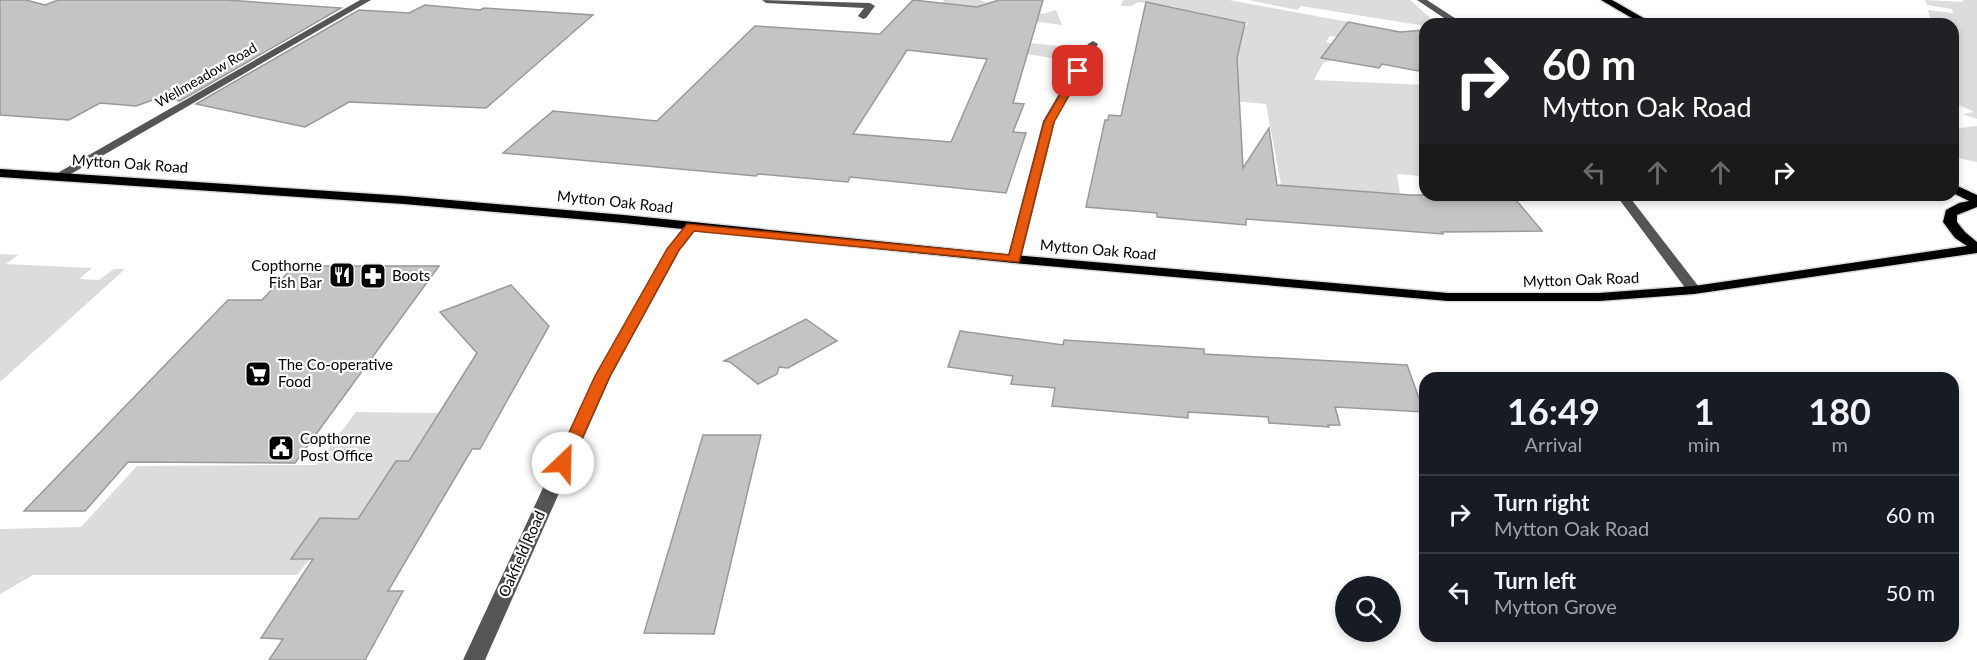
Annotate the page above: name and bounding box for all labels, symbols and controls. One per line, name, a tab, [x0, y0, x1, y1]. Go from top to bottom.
street label: Wellmeadow Road	[152, 39, 260, 111]
text: 60 m	[1542, 39, 1636, 89]
icon: right	[1443, 42, 1521, 120]
pin	[1052, 45, 1103, 96]
icon: arrive	[1061, 54, 1094, 87]
text: Mytton Oak Road	[1542, 90, 1752, 123]
street label: Mytton Oak Road	[71, 150, 189, 176]
icon: left	[1578, 156, 1611, 189]
icon: ahead	[1641, 156, 1674, 189]
icon: ahead	[1704, 156, 1737, 189]
icon: right	[1767, 156, 1800, 189]
street label: Mytton Oak Road	[556, 186, 674, 216]
street label: Mytton Oak Road	[1039, 235, 1157, 263]
place label: Copthorne Fish Bar	[251, 256, 323, 291]
restaurant icon: Copthorne Fish Bar	[327, 260, 357, 290]
pharmacy icon: Boots	[358, 261, 388, 291]
place label: Boots	[392, 266, 430, 284]
street label: Mytton Oak Road	[1522, 268, 1639, 290]
place label: The Co-operative Food	[278, 355, 393, 390]
supermarket icon: The Co-operative Food	[243, 359, 273, 389]
text: 16:49	[1507, 389, 1600, 433]
text: 1	[1694, 389, 1715, 433]
text: 180	[1808, 389, 1871, 433]
place label: Copthorne Post Office	[300, 429, 373, 464]
position arrow	[531, 431, 595, 495]
text: Arrival	[1525, 432, 1582, 456]
text: min	[1688, 432, 1720, 456]
text: m	[1831, 432, 1848, 456]
public building icon: Copthorne Post Office	[266, 433, 296, 463]
text: Turn right	[1494, 489, 1589, 516]
icon: right	[1443, 498, 1476, 531]
text: 60 m	[1886, 501, 1935, 528]
street label: Oakfield Road	[494, 508, 548, 599]
text: Mytton Oak Road	[1494, 516, 1649, 540]
text: Turn left	[1494, 567, 1576, 594]
map controls	[1335, 576, 1401, 642]
button: search	[1335, 576, 1401, 642]
icon: left	[1443, 576, 1476, 609]
text: 50 m	[1886, 579, 1935, 606]
text: Mytton Grove	[1494, 594, 1617, 618]

